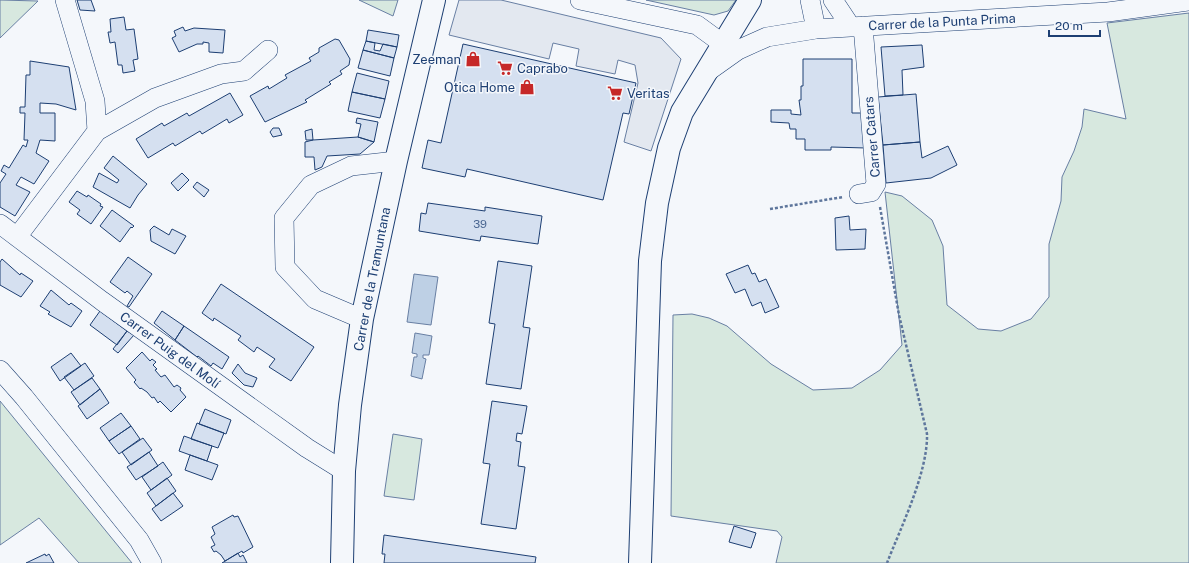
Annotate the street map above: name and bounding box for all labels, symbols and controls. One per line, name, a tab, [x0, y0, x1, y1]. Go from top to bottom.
street label: Carrer de la Punta Prima	[868, 11, 1016, 33]
scale bar	[1049, 12, 1100, 38]
text: 20 m	[1055, 19, 1083, 33]
shop icon: Zeeman	[464, 50, 482, 68]
place label: Zeeman	[412, 52, 461, 67]
supermarket icon: Caprabo	[496, 59, 514, 77]
place label: Caprabo	[517, 61, 568, 76]
shop icon: Otica Home	[518, 78, 536, 96]
place label: Otica Home	[444, 80, 515, 95]
supermarket icon: Veritas	[606, 84, 624, 102]
place label: Veritas	[627, 86, 670, 101]
street label: Carrer Catars	[861, 96, 883, 178]
street label: Carrer de la Tramuntana	[351, 206, 393, 352]
house number: 39	[473, 218, 487, 230]
street label: Carrer Puig del Molí	[117, 309, 224, 392]

